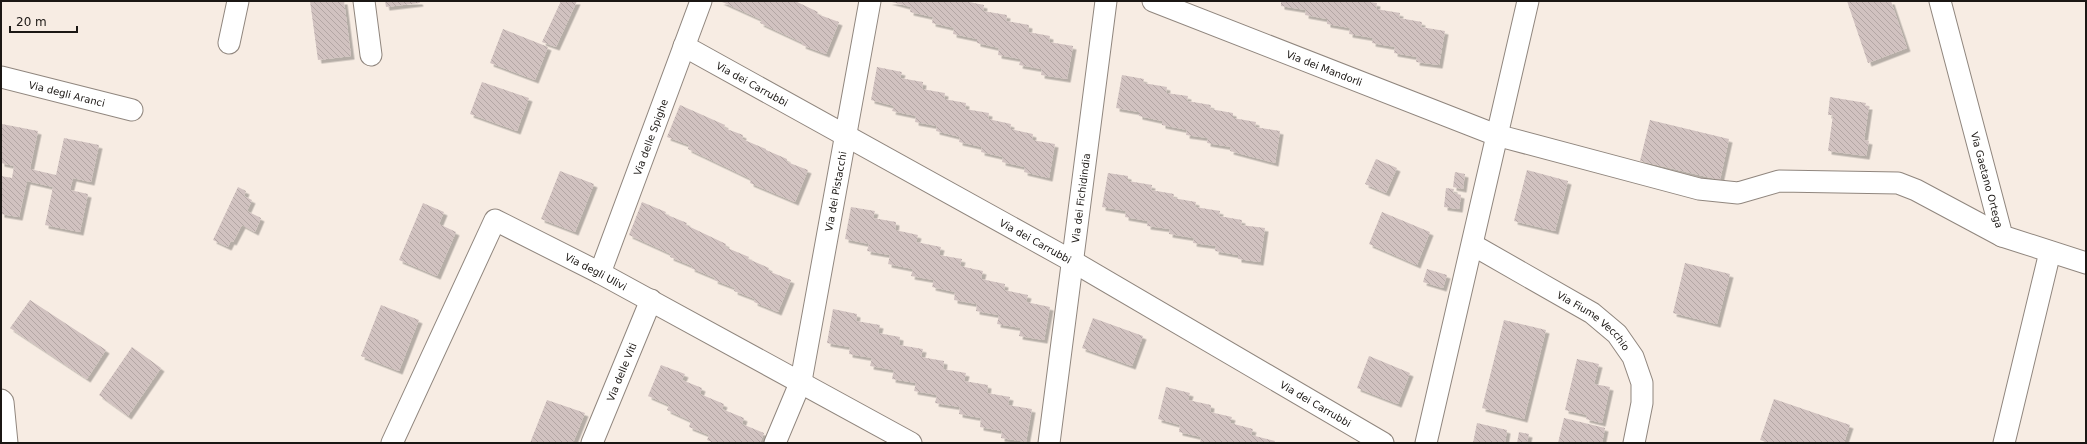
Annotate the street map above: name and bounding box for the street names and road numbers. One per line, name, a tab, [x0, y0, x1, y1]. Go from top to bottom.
street label: Via dei Mandorli	[1285, 49, 1364, 88]
street label: Via dei Carrubbi	[714, 60, 790, 109]
street label: Via degli Aranci	[28, 79, 106, 109]
street label: Via delle Spighe	[632, 98, 670, 177]
street label: Via Gaetano Ortega	[1969, 131, 2005, 229]
street label: Via dei Pistacchi	[823, 150, 849, 232]
street label: Via dei Fichidindia	[1070, 153, 1092, 244]
street label: Via dei Carrubbi	[998, 217, 1073, 266]
street label: Via degli Ulivi	[563, 251, 628, 293]
street label: Via Fiume Vecchio	[1555, 289, 1632, 353]
street label: Via delle Viti	[605, 341, 639, 403]
street label: Via dei Carrubbi	[1278, 379, 1353, 429]

